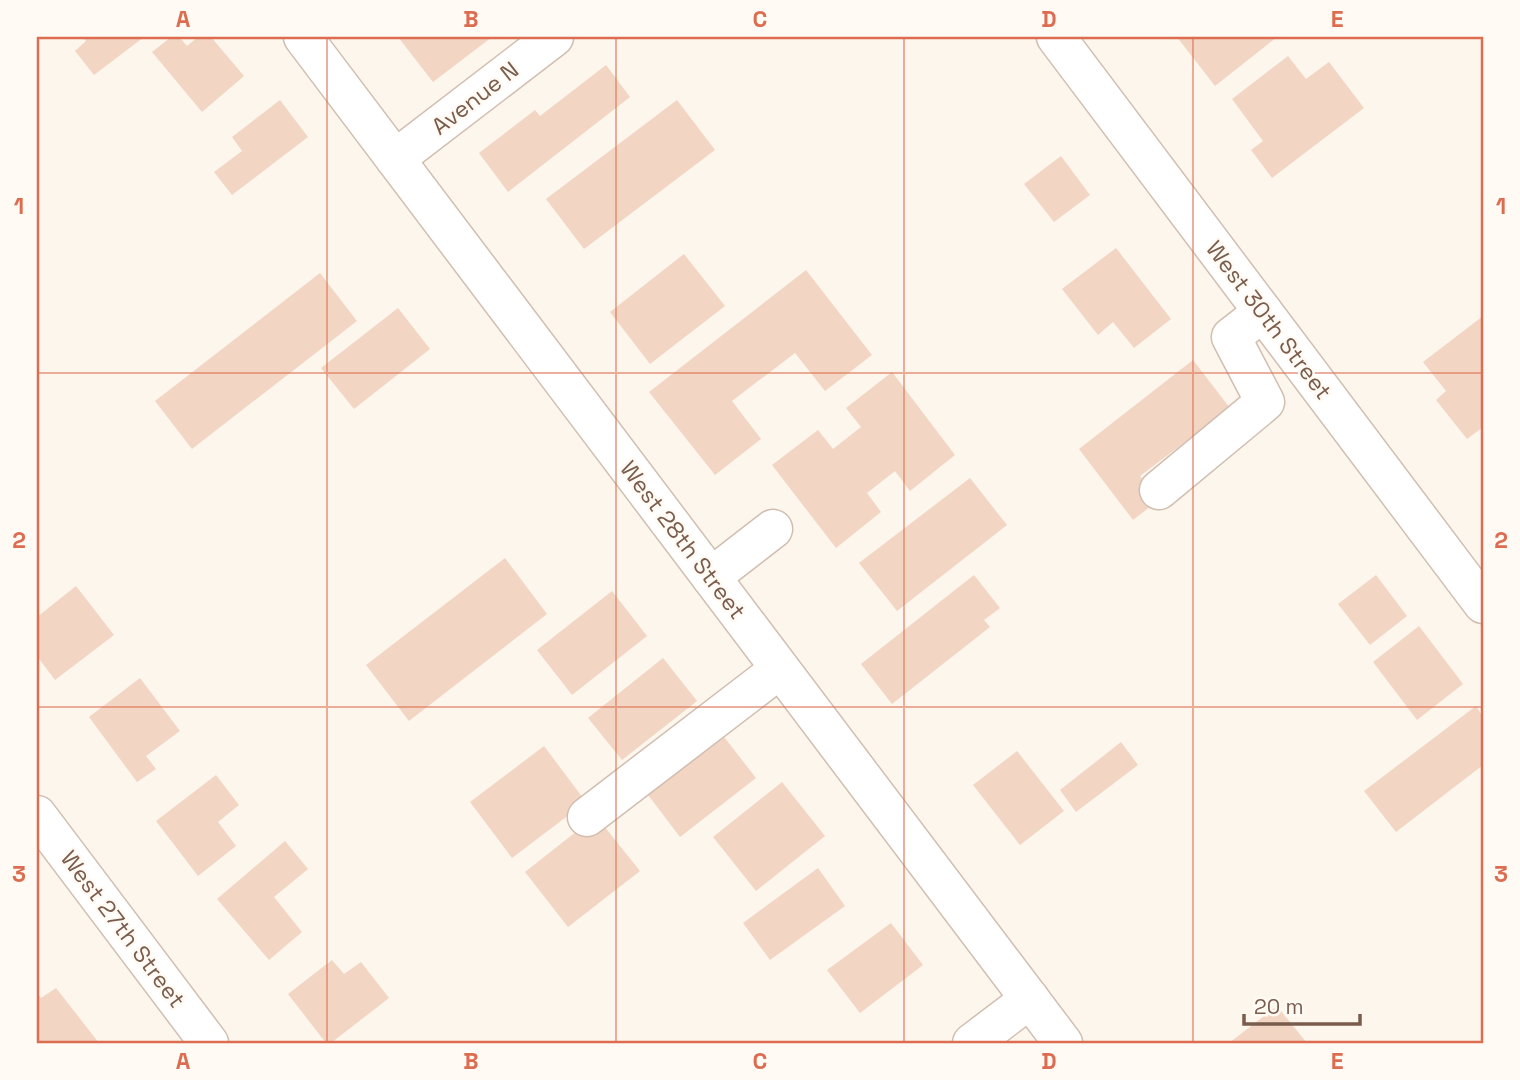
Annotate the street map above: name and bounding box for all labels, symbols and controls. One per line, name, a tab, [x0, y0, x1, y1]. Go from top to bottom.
text: A	[176, 4, 191, 34]
text: B	[463, 4, 479, 34]
text: C	[753, 4, 767, 34]
text: D	[1041, 4, 1057, 34]
text: E	[1331, 4, 1343, 34]
street label: Avenue N	[425, 55, 525, 141]
text: 1	[14, 191, 24, 221]
text: 1	[1496, 191, 1506, 221]
street label: West 30th Street	[1199, 235, 1339, 405]
street label: West 28th Street	[614, 455, 752, 625]
text: 2	[12, 525, 26, 555]
text: 2	[1494, 525, 1508, 555]
street label: West 27th Street	[54, 844, 192, 1014]
text: 3	[12, 859, 26, 889]
text: 3	[1494, 859, 1508, 889]
scale bar	[1244, 982, 1359, 1026]
text: 20 m	[1254, 993, 1304, 1020]
text: A	[176, 1046, 191, 1076]
text: B	[463, 1046, 479, 1076]
text: C	[753, 1046, 767, 1076]
text: D	[1041, 1046, 1057, 1076]
text: E	[1331, 1046, 1343, 1076]

